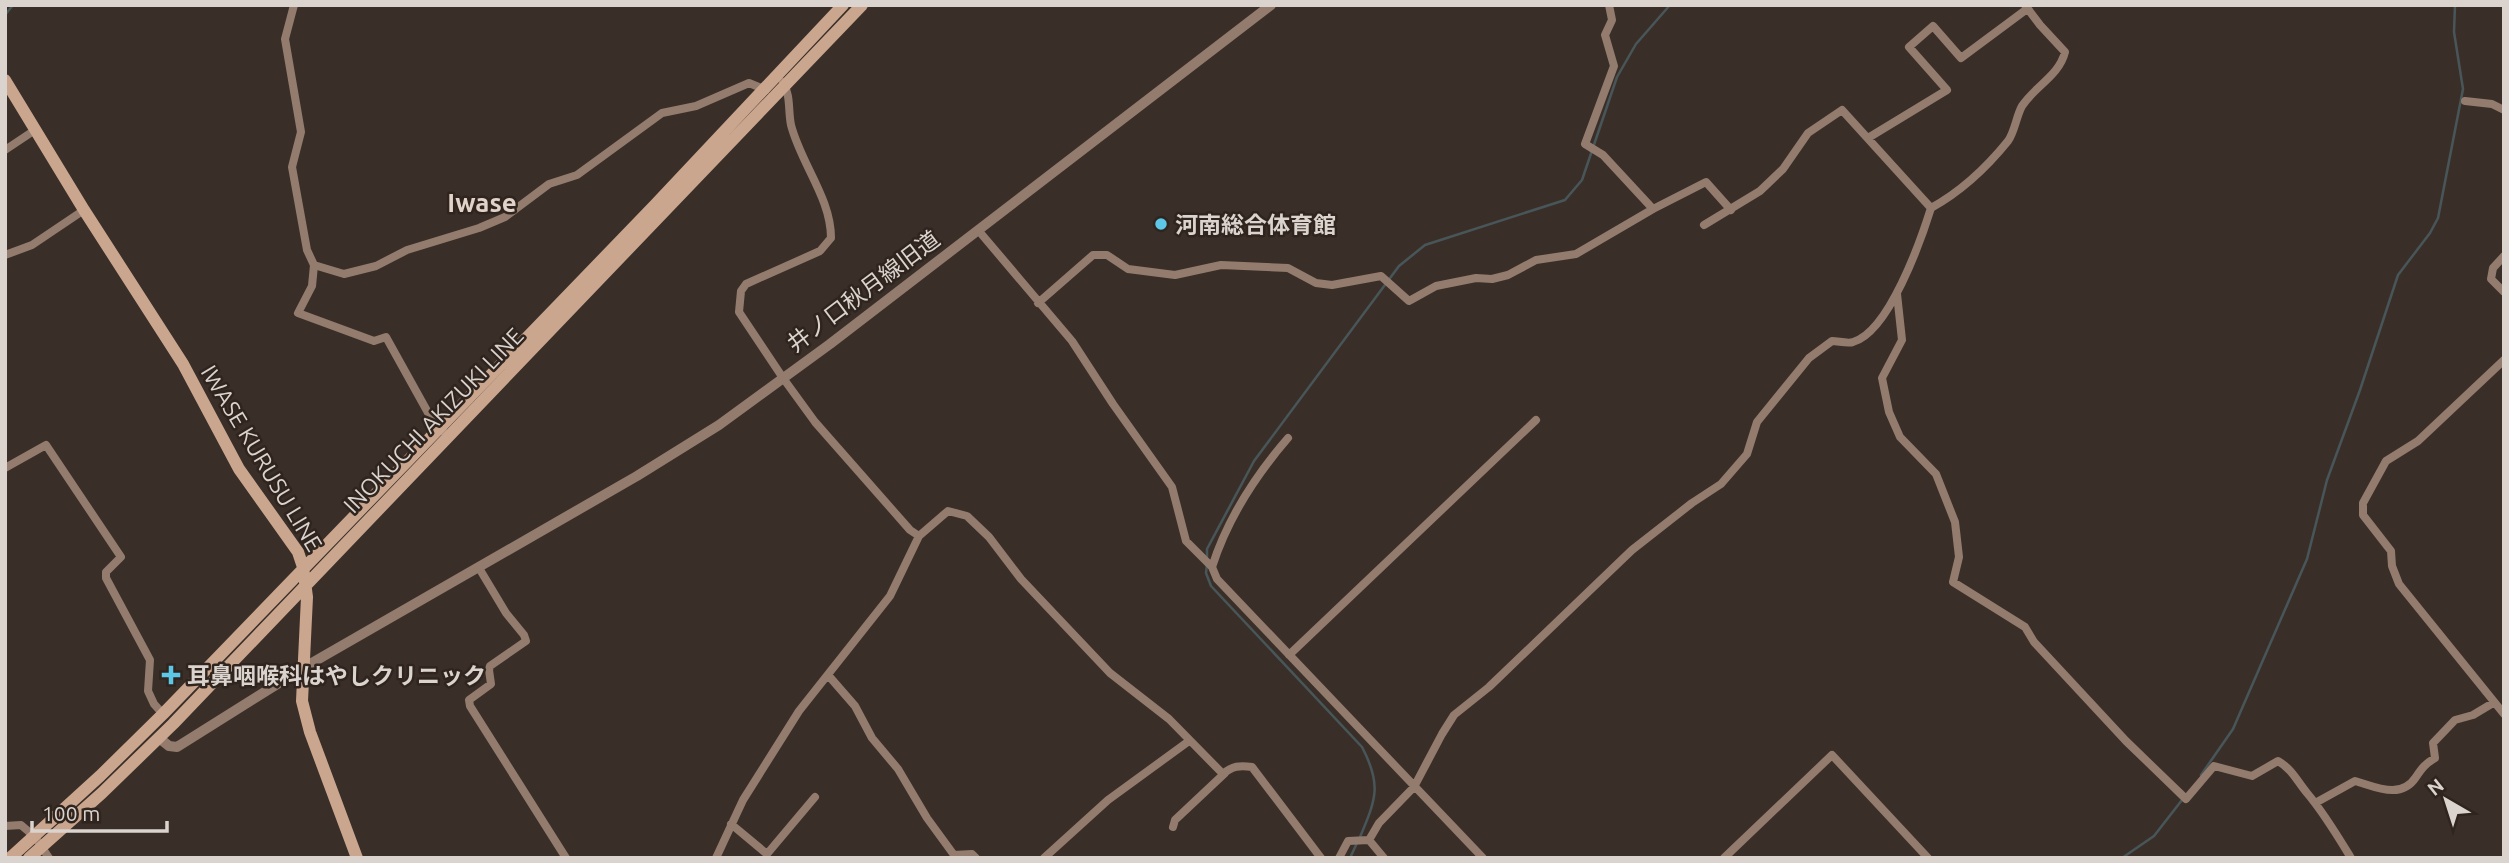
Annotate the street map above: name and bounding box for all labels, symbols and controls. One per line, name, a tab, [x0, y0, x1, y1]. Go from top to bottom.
district label: Iwase	[447, 188, 517, 217]
place label: 河南総合体育館	[1175, 212, 1336, 237]
marker: 河南総合体育館	[1153, 216, 1169, 232]
street label: 井ノ口秋月線旧道	[782, 226, 944, 356]
street label: INOKUCHI AKIZUKI LINE	[338, 323, 528, 517]
street label: IWASE KURUSU LINE	[197, 361, 327, 555]
place label: 耳鼻咽喉科はやしクリニック	[187, 663, 486, 688]
marker: 耳鼻咽喉科はやしクリニック	[161, 665, 181, 685]
north arrow	[2411, 765, 2481, 835]
text: N	[2423, 774, 2448, 800]
scale bar	[32, 790, 166, 834]
text: 100 m	[42, 801, 100, 825]

